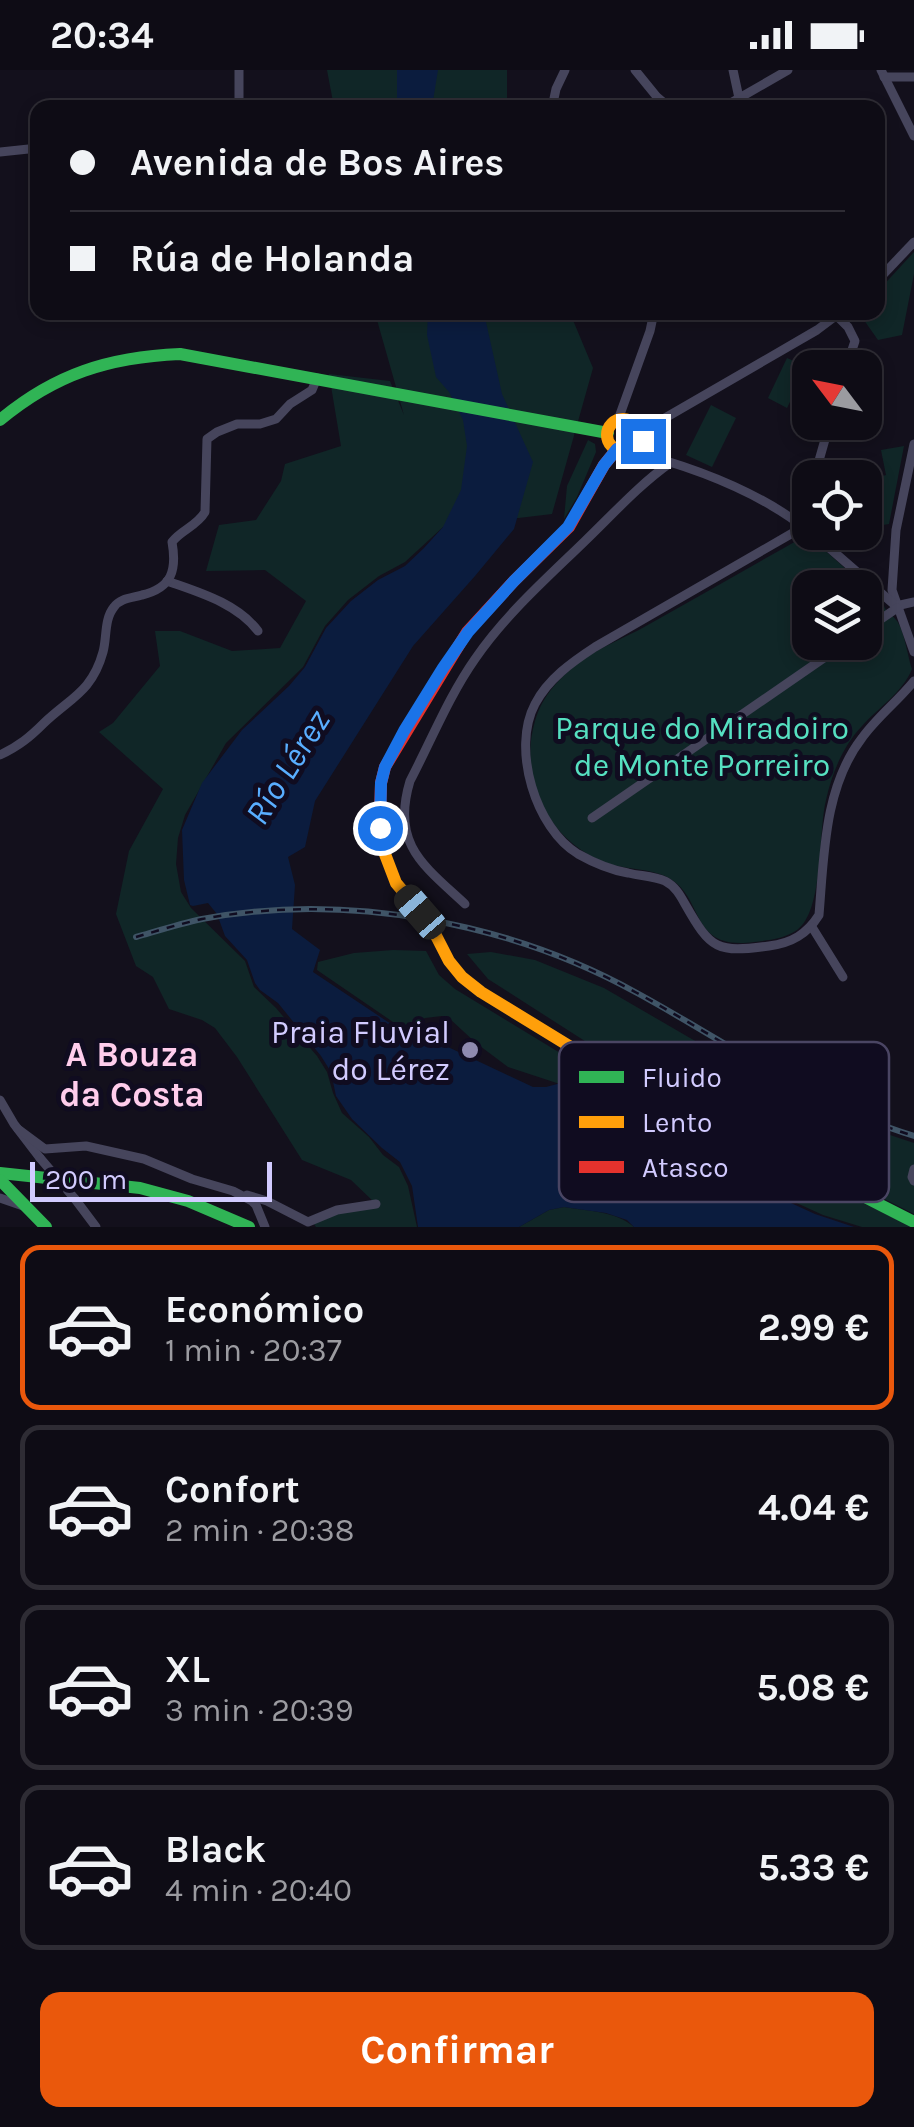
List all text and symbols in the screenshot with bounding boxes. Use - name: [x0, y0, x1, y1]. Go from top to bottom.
- text: 20:34: [50, 13, 154, 58]
- text: Avenida de Bos Aires: [130, 140, 504, 185]
- text: Rúa de Holanda: [130, 236, 415, 281]
- north arrow: [792, 350, 882, 440]
- map controls: [792, 350, 882, 660]
- route end: [621, 419, 666, 464]
- button: locate: [792, 460, 882, 550]
- button: layers: [792, 570, 882, 660]
- water label: Río Lérez: [236, 702, 339, 832]
- park label: Parque do Miradoiro de Monte Porreiro: [555, 710, 849, 784]
- route start: [358, 806, 403, 851]
- car: [389, 880, 451, 944]
- place label: Praia Fluvial do Lérez: [271, 1014, 450, 1088]
- district label: A Bouza da Costa: [59, 1034, 205, 1115]
- marker: Praia Fluvial do Lérez: [459, 1039, 481, 1061]
- legend: [559, 1042, 889, 1202]
- text: Fluido: [642, 1061, 722, 1094]
- text: Lento: [642, 1106, 712, 1139]
- text: Atasco: [642, 1151, 729, 1184]
- scale bar: [30, 1157, 272, 1202]
- text: 200 m: [45, 1163, 127, 1196]
- icon: car: [45, 1283, 135, 1373]
- text: Económico: [165, 1287, 364, 1332]
- text: 2.99 €: [758, 1305, 869, 1350]
- text: 1 min · 20:37: [165, 1332, 342, 1369]
- icon: car: [45, 1463, 135, 1553]
- text: Confort: [165, 1467, 300, 1512]
- text: 4.04 €: [758, 1485, 869, 1530]
- text: 2 min · 20:38: [165, 1512, 354, 1549]
- icon: car: [45, 1643, 135, 1733]
- text: XL: [165, 1647, 210, 1692]
- text: 5.08 €: [756, 1665, 869, 1710]
- text: 3 min · 20:39: [165, 1692, 354, 1729]
- icon: car: [45, 1823, 135, 1913]
- text: Black: [165, 1827, 266, 1872]
- text: 5.33 €: [758, 1845, 869, 1890]
- text: 4 min · 20:40: [165, 1872, 352, 1909]
- button: Confirmar: [40, 1992, 874, 2107]

